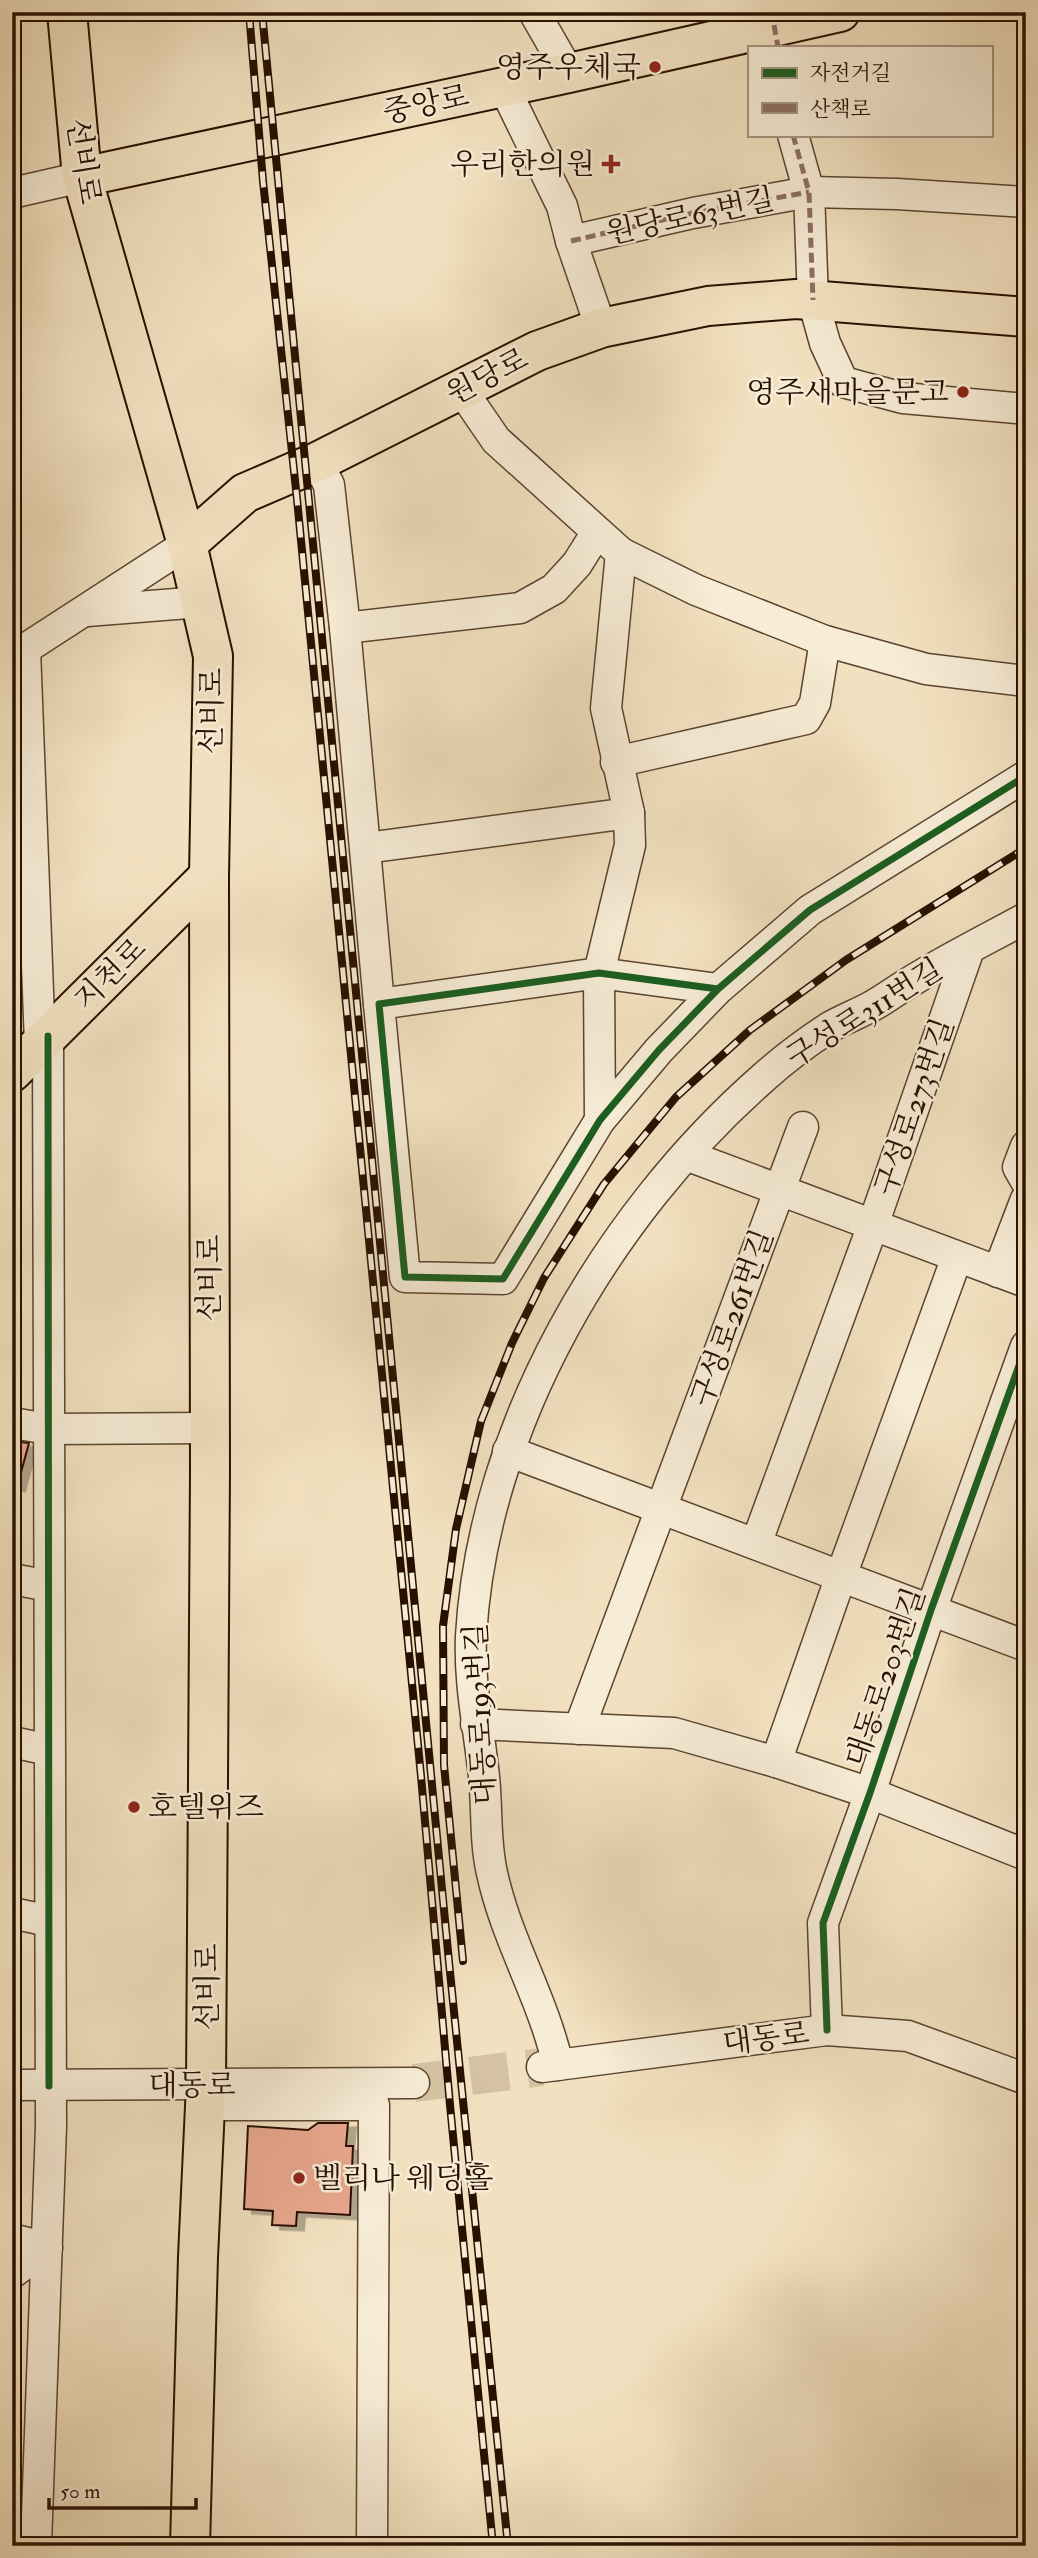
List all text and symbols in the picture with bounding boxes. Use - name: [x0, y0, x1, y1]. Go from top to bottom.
- legend: [748, 46, 992, 136]
- place label: 영주우체국: [496, 49, 641, 86]
- marker: 영주우체국: [647, 59, 663, 75]
- text: 자전거길: [810, 60, 891, 87]
- street label: 중앙로: [380, 77, 472, 132]
- text: 산책로: [810, 96, 871, 123]
- street label: 선비로: [58, 115, 109, 207]
- place label: 우리한의원: [450, 146, 595, 183]
- marker: 우리한의원: [601, 154, 621, 174]
- street label: 원당로63번길: [602, 181, 778, 252]
- street label: 원당로: [440, 340, 534, 413]
- place label: 영주새마을문고: [746, 374, 949, 411]
- marker: 영주새마을문고: [955, 384, 971, 400]
- street label: 선비로: [192, 667, 231, 755]
- street label: 지천로: [67, 931, 154, 1018]
- street label: 구성로311번길: [779, 951, 949, 1076]
- street label: 구성로273번길: [867, 1014, 962, 1201]
- street label: 구성로261번길: [683, 1225, 782, 1412]
- street label: 선비로: [191, 1235, 228, 1321]
- street label: 대동로203번길: [838, 1583, 933, 1772]
- street label: 대동로193번길: [457, 1622, 504, 1806]
- place label: 호텔위즈: [148, 1789, 264, 1826]
- marker: 호텔위즈: [126, 1799, 142, 1815]
- street label: 선비로: [189, 1944, 226, 2030]
- street label: 대동로: [721, 2015, 811, 2062]
- street label: 대동로: [149, 2067, 235, 2104]
- place label: 벨리나 웨딩홀: [313, 2160, 493, 2197]
- marker: 벨리나 웨딩홀: [291, 2170, 307, 2186]
- scale bar: [49, 2467, 196, 2511]
- text: 50 m: [60, 2478, 101, 2505]

